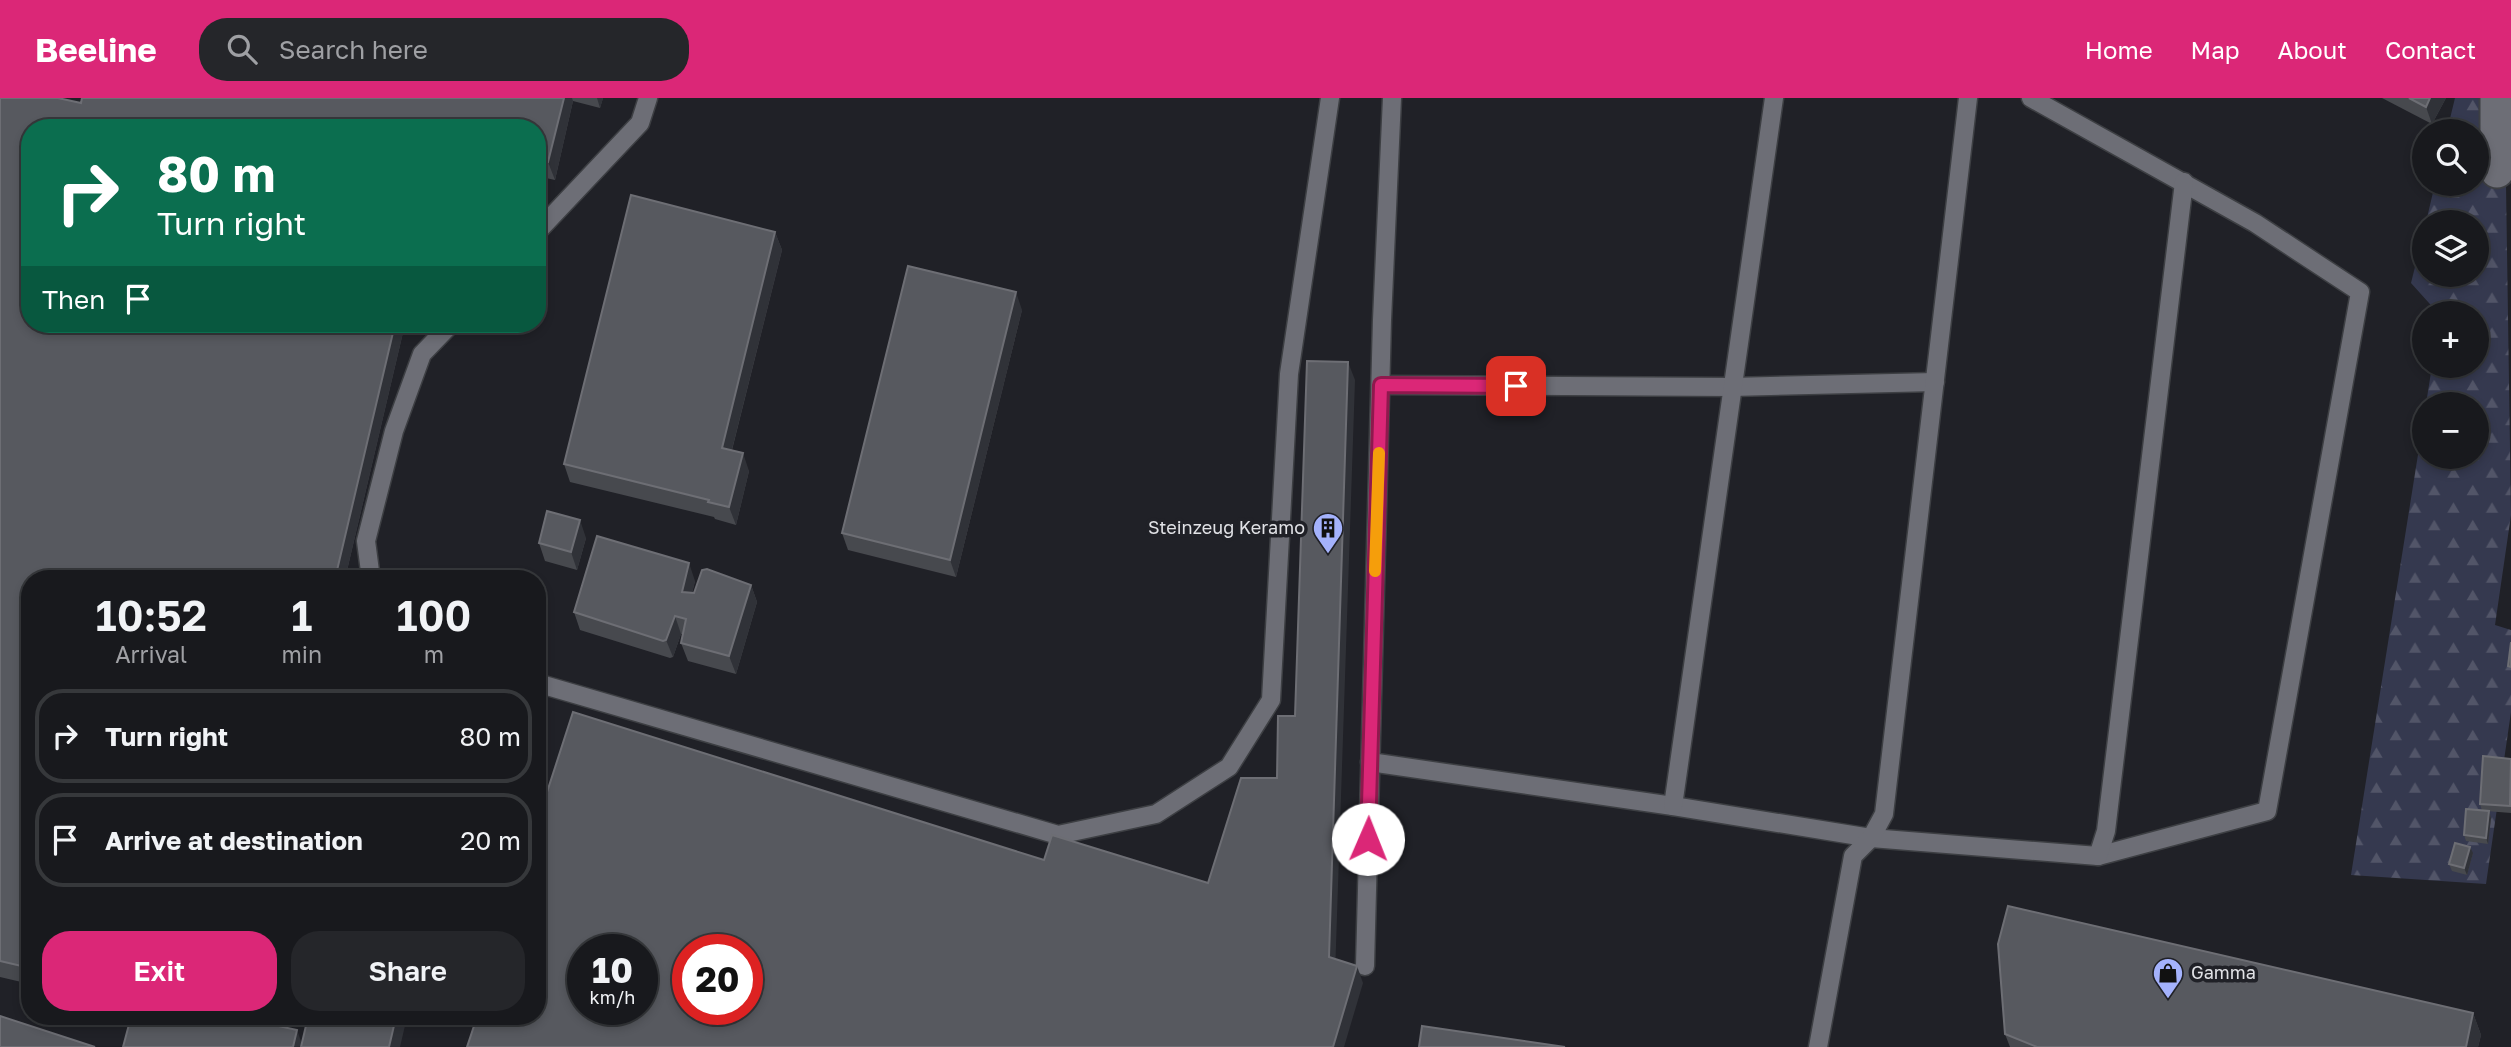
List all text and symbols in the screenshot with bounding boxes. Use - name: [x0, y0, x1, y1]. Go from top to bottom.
- search box: [199, 18, 689, 81]
- text: Beeline: [35, 30, 157, 69]
- icon: search: [223, 30, 261, 68]
- text: Search here: [279, 34, 428, 65]
- text: Home: [2085, 35, 2153, 64]
- text: Map: [2191, 35, 2240, 64]
- text: About: [2278, 35, 2347, 64]
- text: Contact: [2385, 35, 2476, 64]
- map controls: [2412, 119, 2489, 469]
- button: search: [2412, 119, 2489, 196]
- text: 80 m: [157, 144, 275, 203]
- icon: right: [42, 147, 133, 238]
- text: Turn right: [157, 204, 306, 242]
- button: layers: [2412, 210, 2489, 287]
- icon: arrive: [119, 280, 157, 318]
- text: Then: [42, 284, 105, 315]
- button: +: [2412, 301, 2489, 378]
- pin: [1486, 356, 1546, 416]
- icon: arrive: [1497, 367, 1535, 405]
- button: −: [2412, 392, 2489, 469]
- building icon: Steinzeug Keramo: [1311, 511, 1345, 555]
- place label: Steinzeug Keramo: [1148, 516, 1305, 538]
- text: 10:52: [96, 590, 207, 640]
- text: 1: [291, 590, 312, 640]
- text: 100: [397, 590, 471, 640]
- text: Arrival: [115, 640, 187, 668]
- text: min: [281, 640, 322, 668]
- text: m: [424, 640, 444, 668]
- icon: right: [46, 717, 84, 755]
- text: Turn right: [105, 721, 228, 752]
- text: 80 m: [460, 721, 521, 752]
- position arrow: [1331, 802, 1405, 876]
- icon: arrive: [46, 821, 84, 859]
- text: Arrive at destination: [105, 825, 363, 856]
- text: 20 m: [460, 825, 521, 856]
- button: Exit: [42, 931, 277, 1011]
- button: Share: [291, 931, 525, 1011]
- speed limit sign: 20: [672, 934, 763, 1025]
- text: 10: [592, 949, 633, 991]
- shop icon: Gamma: [2151, 956, 2185, 1000]
- place label: Gamma: [2191, 961, 2256, 983]
- text: km/h: [590, 986, 635, 1008]

